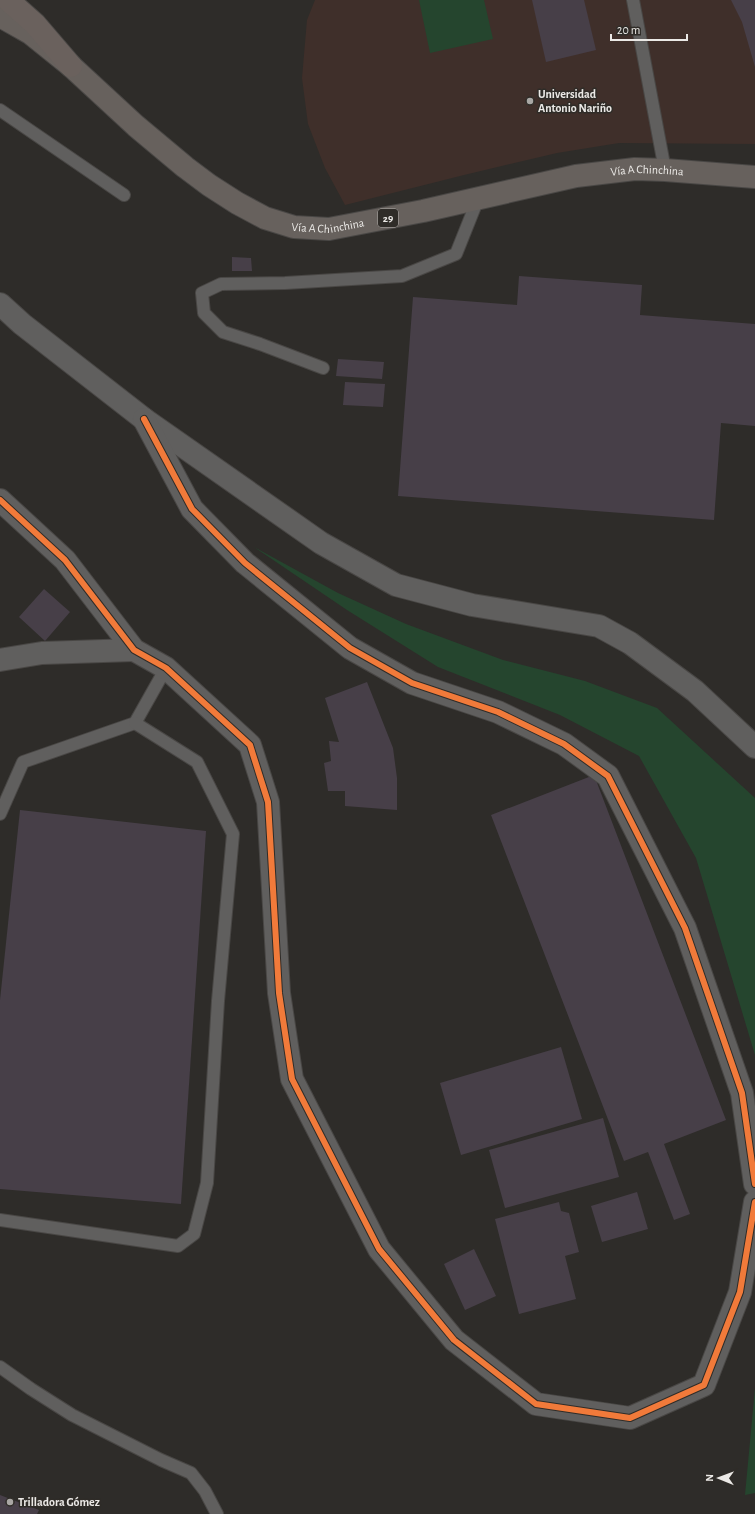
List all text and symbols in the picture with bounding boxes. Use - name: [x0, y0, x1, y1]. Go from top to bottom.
- scale bar: [611, 16, 687, 42]
- text: 20 m: [617, 24, 640, 36]
- place label: Universidad Antonio Nariño: [538, 88, 612, 114]
- marker: Universidad Antonio Nariño: [525, 96, 535, 106]
- street label: Vía A Chinchina: [610, 163, 684, 178]
- road number: 29: [378, 209, 398, 227]
- street label: Vía A Chinchina: [291, 216, 366, 235]
- north arrow: [699, 1458, 739, 1498]
- text: N: [704, 1474, 715, 1482]
- place label: Trilladora Gómez: [18, 1496, 100, 1508]
- marker: Trilladora Gómez: [5, 1497, 15, 1507]

